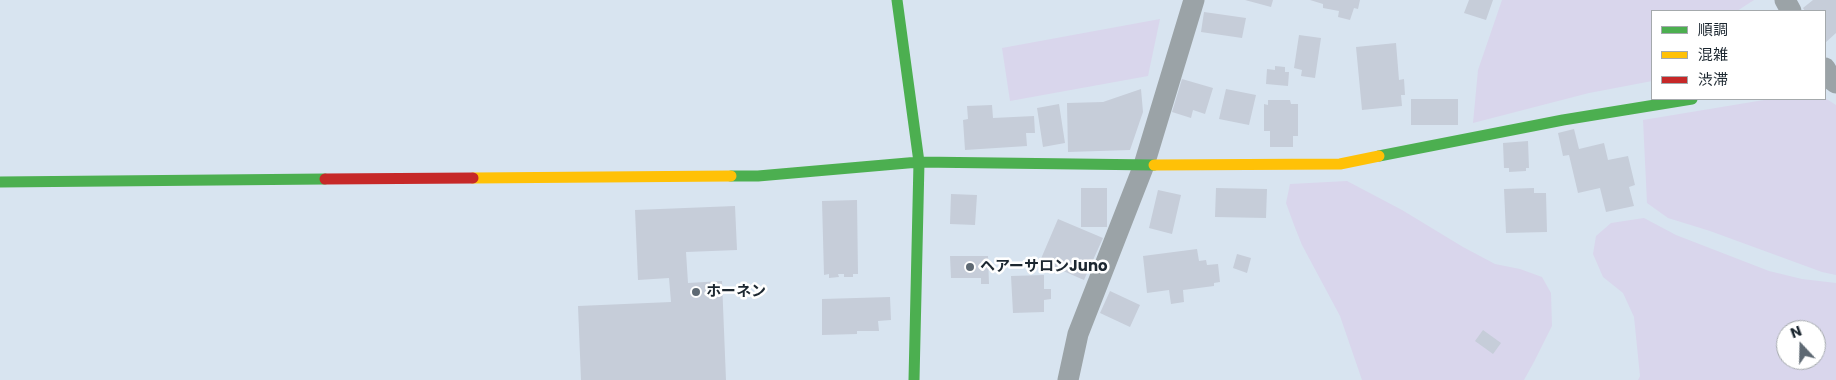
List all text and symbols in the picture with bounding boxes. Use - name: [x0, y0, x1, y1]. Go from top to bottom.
- legend: [1651, 10, 1826, 100]
- text: 順調: [1698, 19, 1728, 40]
- text: 混雑: [1698, 44, 1728, 65]
- text: 渋滞: [1698, 69, 1728, 90]
- place label: ヘアーサロンJuno: [980, 258, 1108, 276]
- marker: ヘアーサロンJuno: [964, 261, 976, 273]
- place label: ホーネン: [706, 283, 766, 301]
- marker: ホーネン: [690, 286, 702, 298]
- north arrow: [1776, 320, 1826, 370]
- text: N: [1787, 321, 1804, 343]

